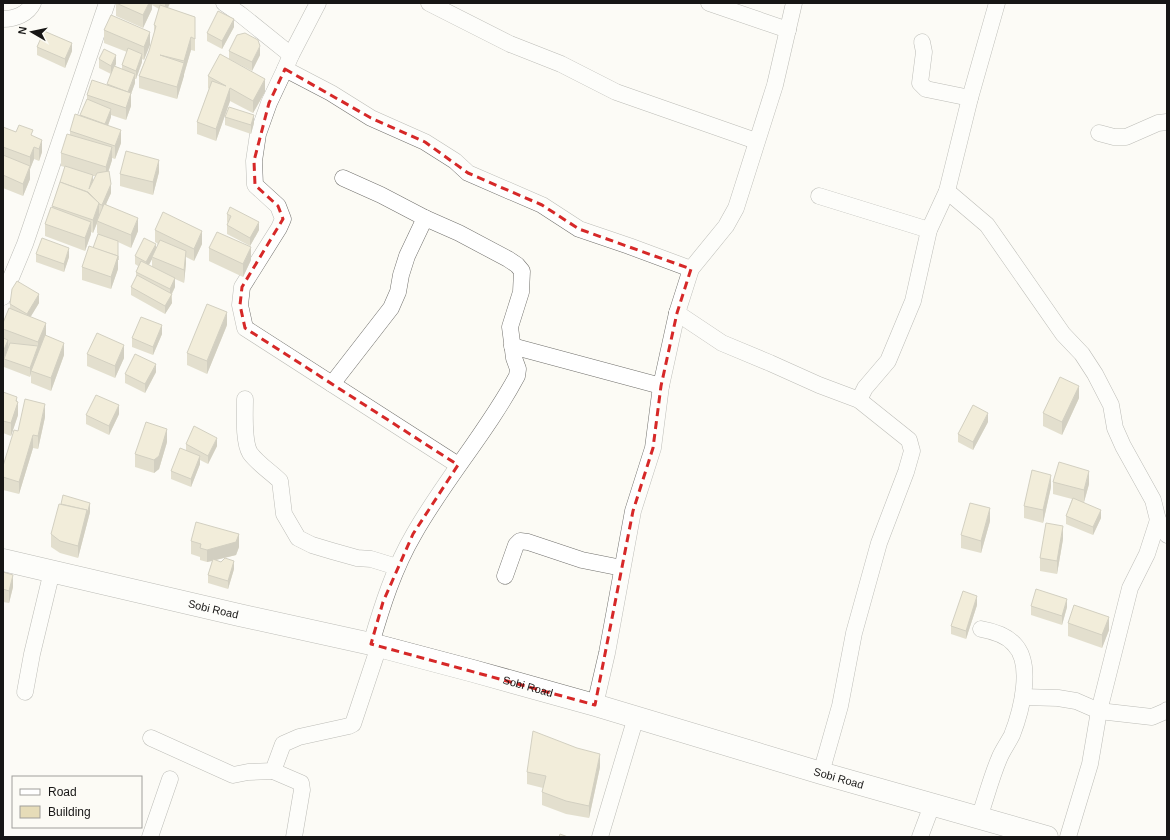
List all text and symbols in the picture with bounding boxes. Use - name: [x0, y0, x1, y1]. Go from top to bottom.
- north arrow: [12, 12, 52, 52]
- text: N: [16, 26, 29, 35]
- street label: Sobi Road: [187, 597, 240, 621]
- street label: Sobi Road: [502, 674, 554, 699]
- street label: Sobi Road: [812, 765, 865, 791]
- legend: [12, 776, 142, 828]
- text: Road: [48, 785, 77, 799]
- text: Building: [48, 805, 91, 819]

